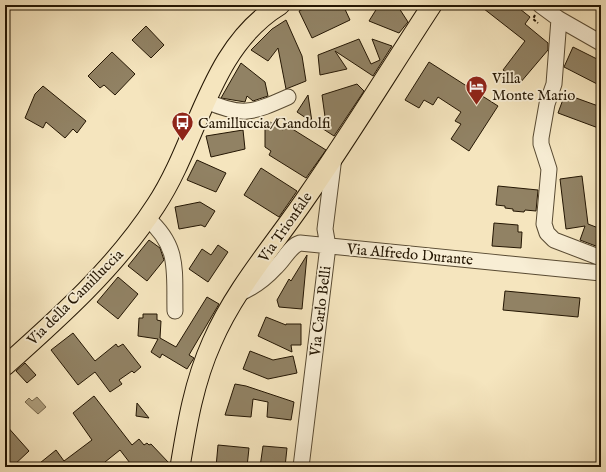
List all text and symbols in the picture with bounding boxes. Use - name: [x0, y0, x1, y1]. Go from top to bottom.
- place label: Villa Monte Mario: [491, 69, 575, 105]
- hotel icon: Villa Monte Mario: [463, 74, 489, 107]
- bus stop icon: Camilluccia/Gandolfi: [170, 110, 196, 143]
- place label: Camilluccia/Gandolfi: [198, 114, 331, 133]
- street label: Via Trionfale: [254, 188, 317, 267]
- street label: Via Alfredo Durante: [345, 239, 474, 269]
- street label: Via della Camilluccia: [22, 245, 128, 350]
- street label: Via Carlo Belli: [305, 265, 335, 358]

